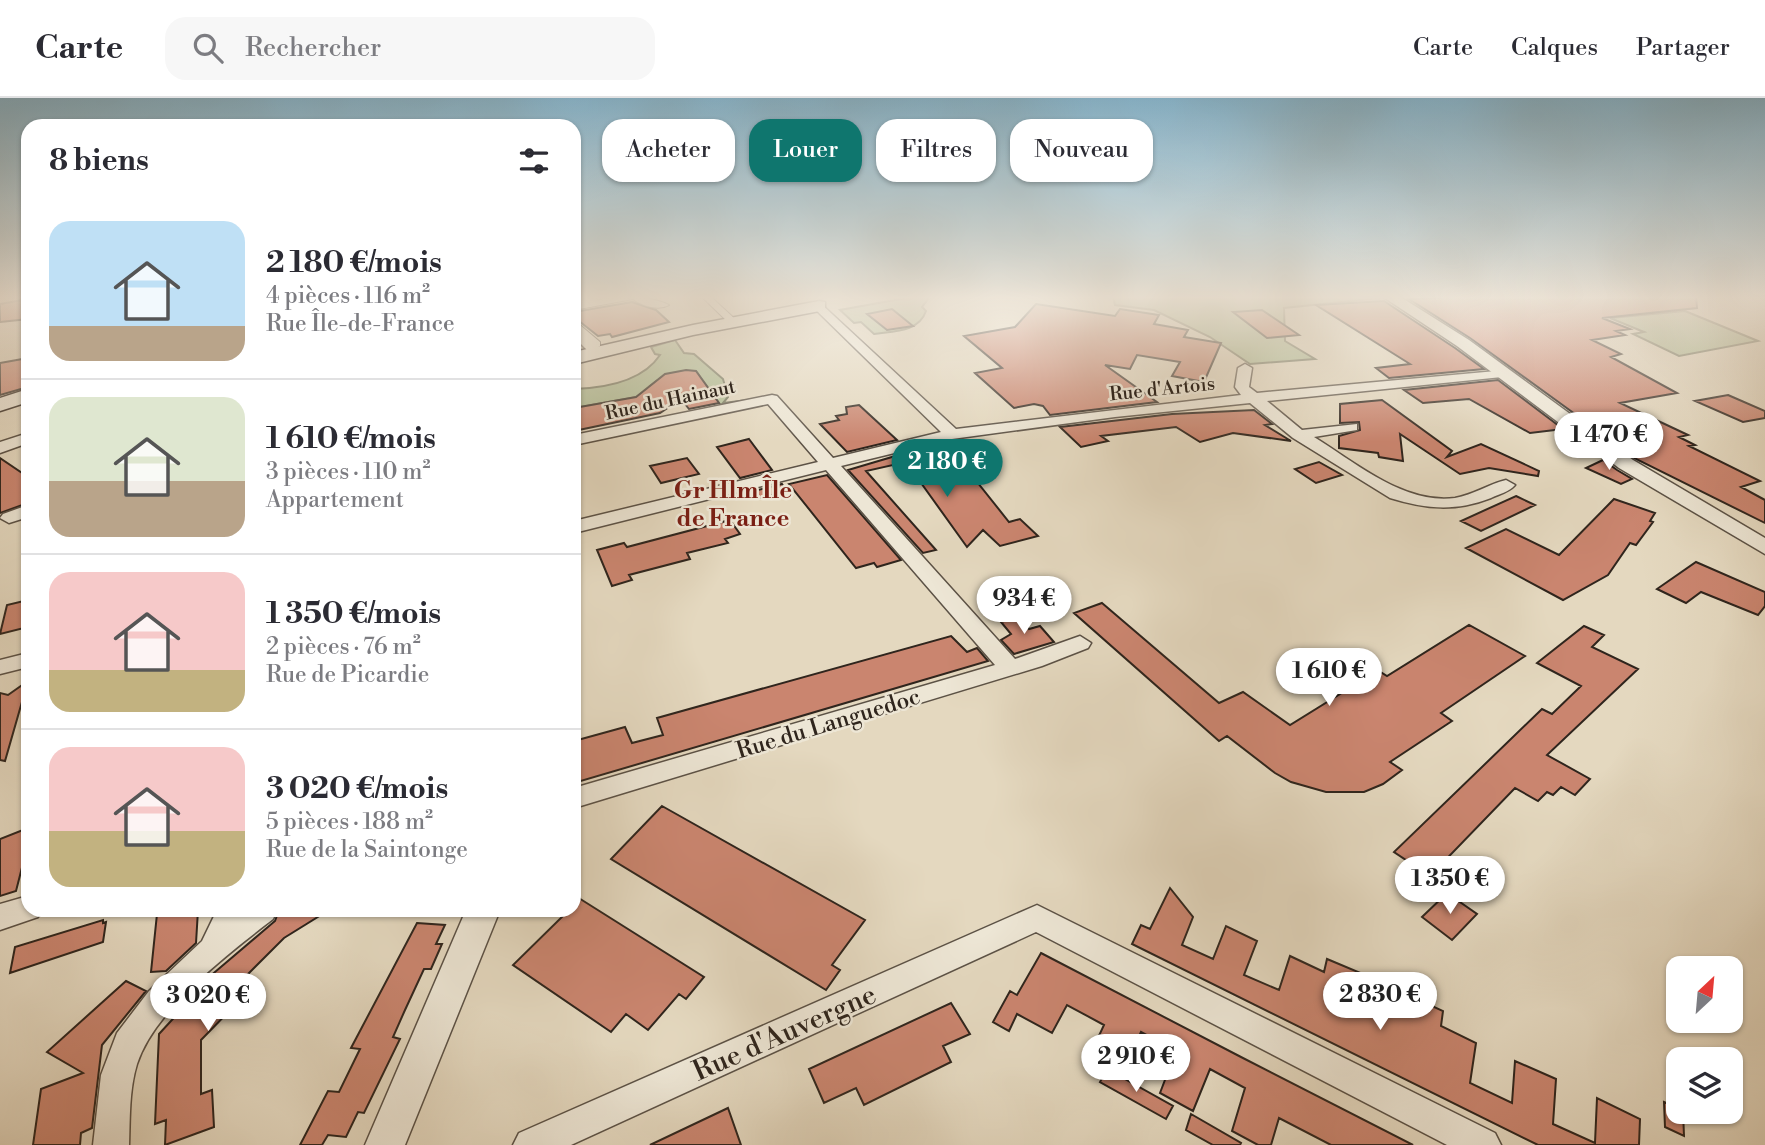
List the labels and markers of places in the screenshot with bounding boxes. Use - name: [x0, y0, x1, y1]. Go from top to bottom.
- pin: 1 470 €: [1544, 412, 1674, 472]
- pin: 2 180 €: [882, 440, 1012, 499]
- pin: 934 €: [975, 576, 1073, 636]
- pin: 1 610 €: [1264, 648, 1394, 708]
- pin: 1 350 €: [1385, 856, 1515, 916]
- pin: 2 830 €: [1315, 972, 1445, 1032]
- pin: 3 020 €: [143, 974, 273, 1033]
- pin: 2 910 €: [1071, 1034, 1201, 1094]

